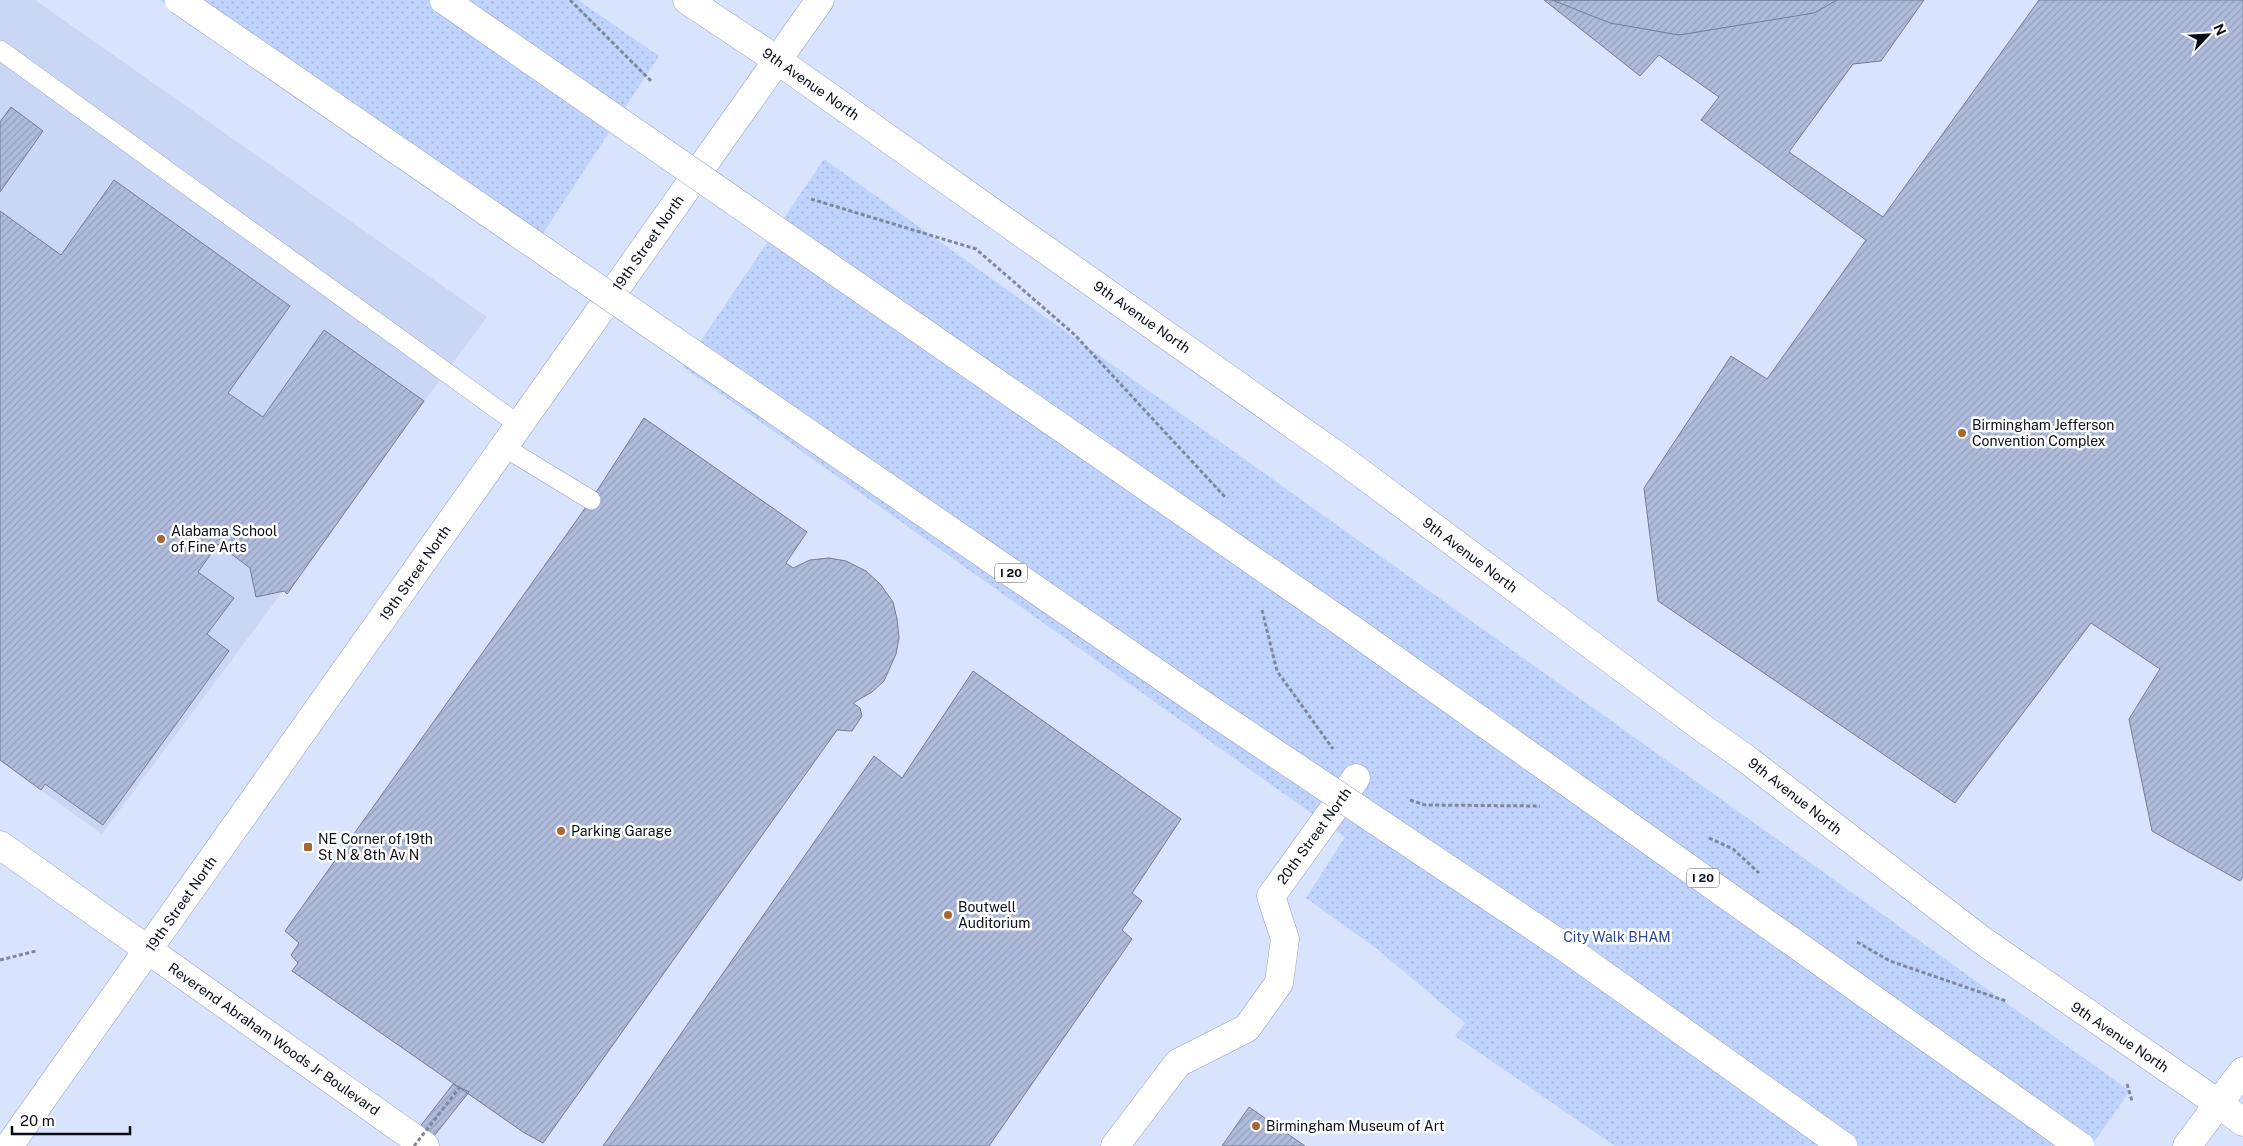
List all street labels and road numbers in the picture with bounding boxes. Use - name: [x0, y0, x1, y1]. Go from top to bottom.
- street label: 9th Avenue North: [760, 45, 862, 123]
- street label: 19th Street North: [609, 192, 687, 294]
- street label: 9th Avenue North: [1091, 278, 1193, 356]
- street label: 9th Avenue North: [1420, 514, 1520, 596]
- street label: 19th Street North: [376, 522, 454, 624]
- road number: I 20: [995, 564, 1027, 582]
- street label: 9th Avenue North: [1745, 755, 1845, 837]
- street label: 20th Street North: [1274, 785, 1354, 887]
- street label: 19th Street North: [142, 853, 220, 955]
- road number: I 20: [1687, 868, 1719, 888]
- street label: Reverend Abraham Woods Jr Boulevard: [165, 959, 383, 1119]
- street label: 9th Avenue North: [2068, 998, 2172, 1076]

